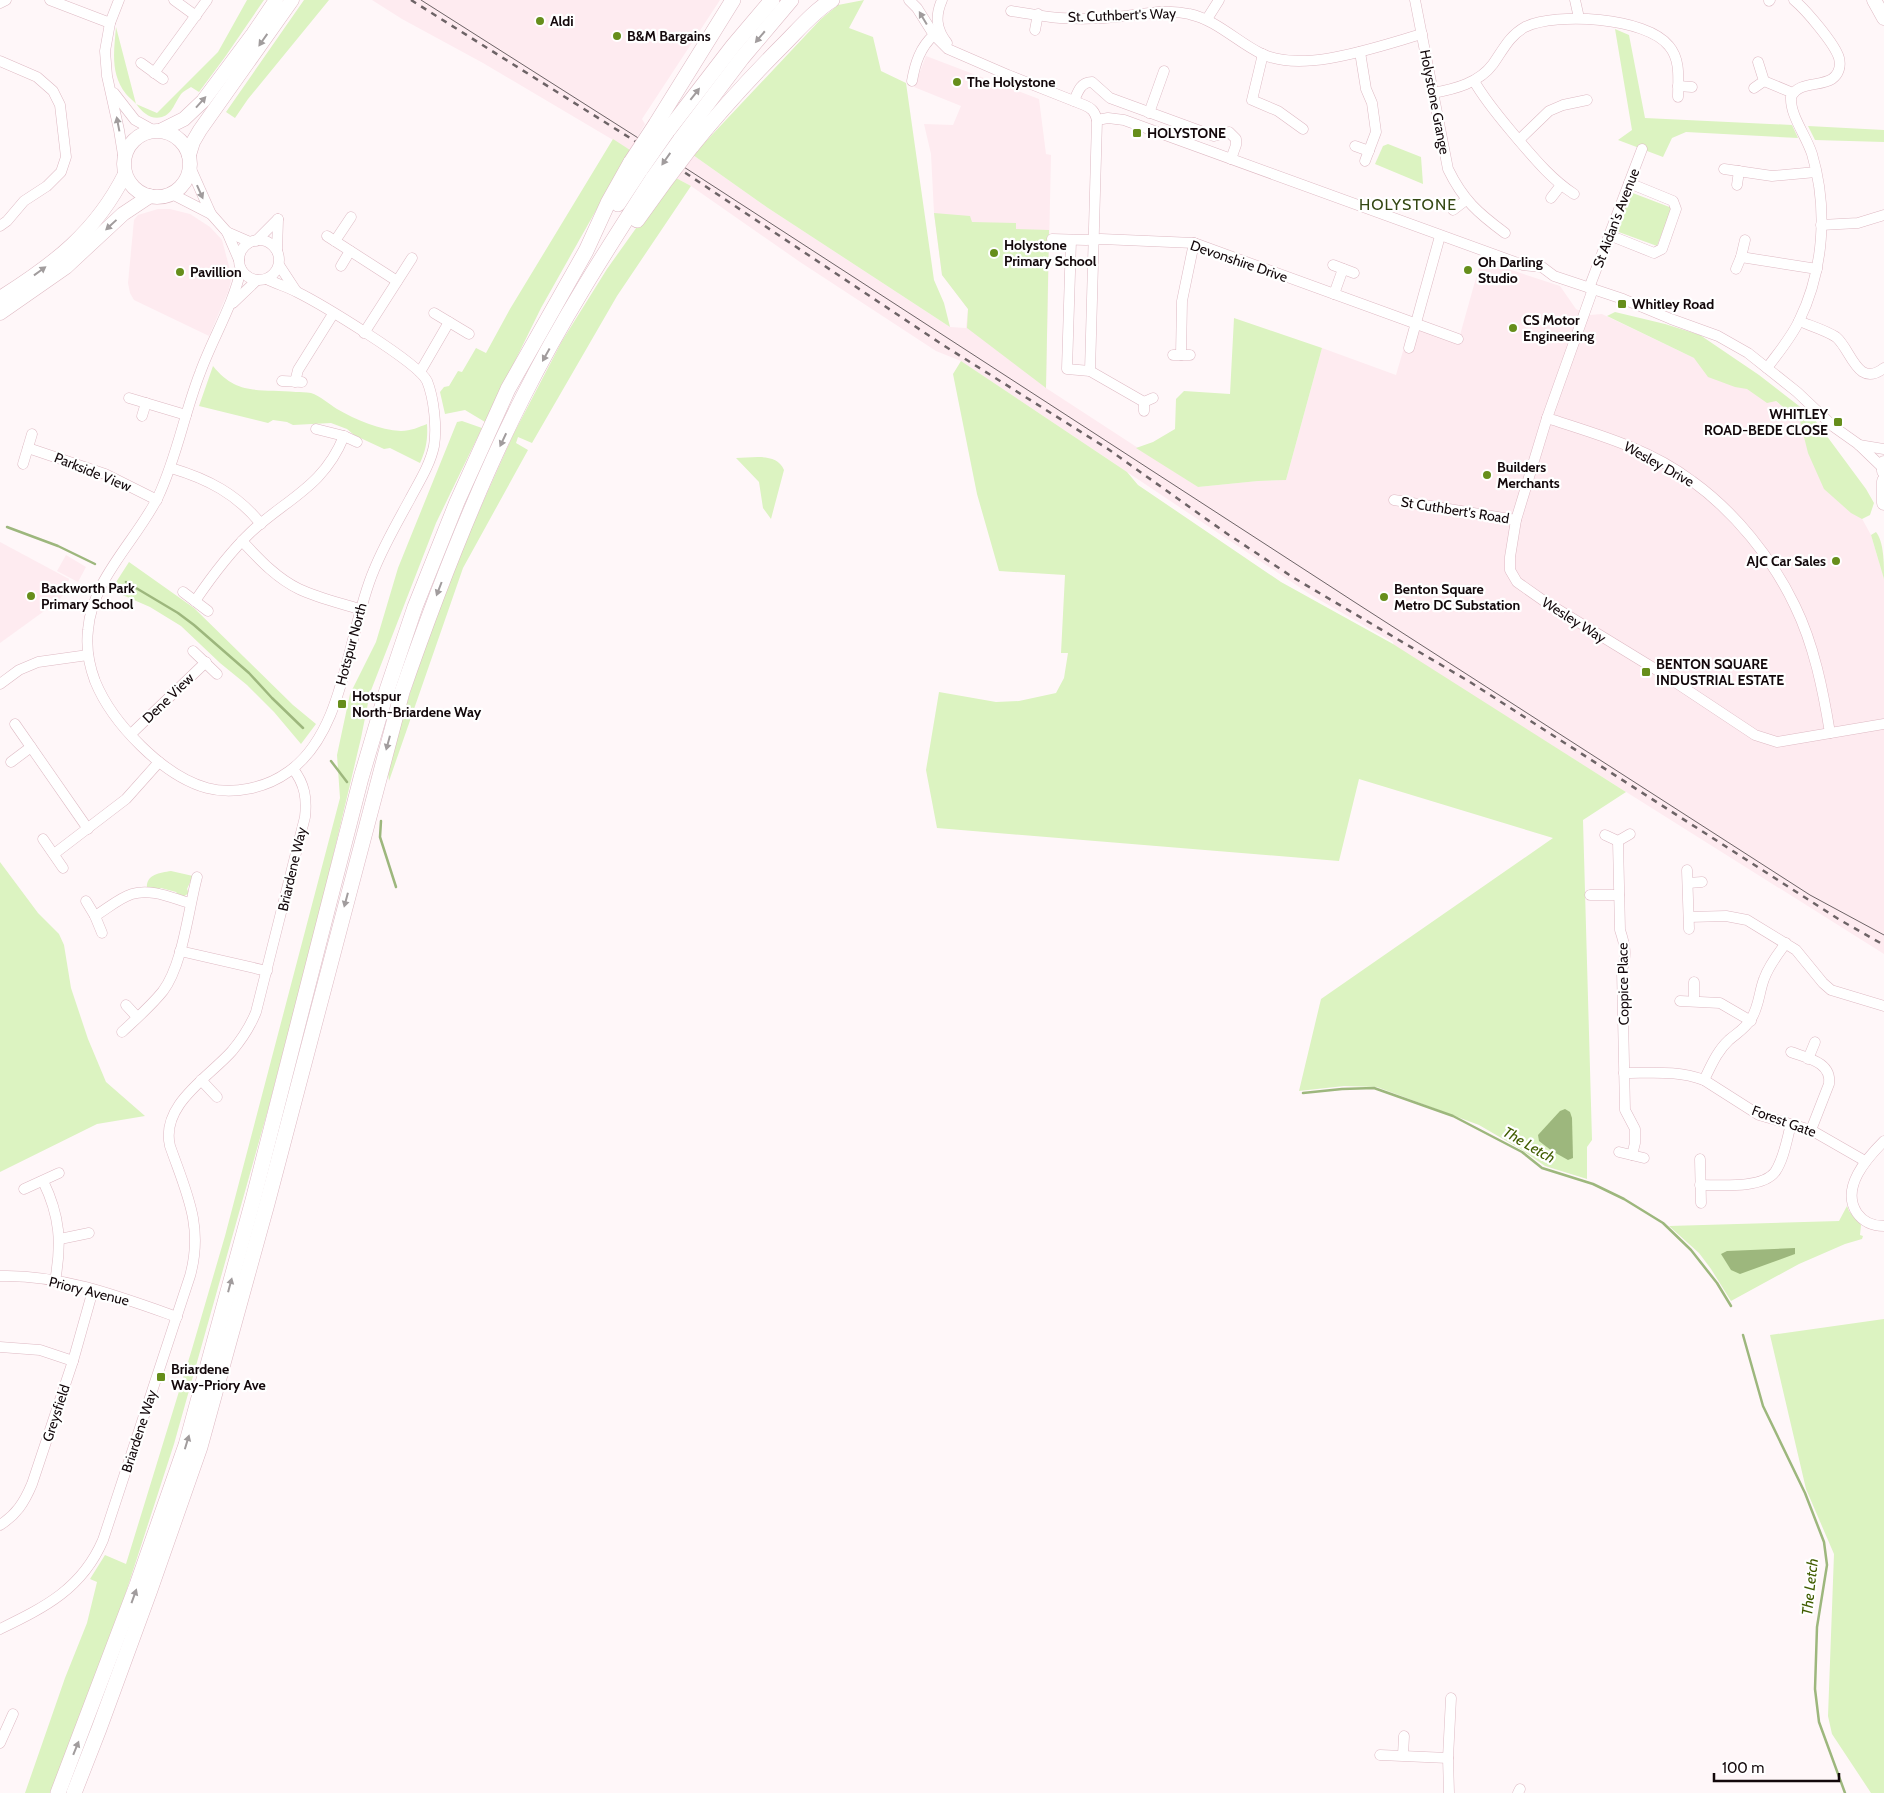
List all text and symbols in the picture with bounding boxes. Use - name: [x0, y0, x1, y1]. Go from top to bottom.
- street label: St. Cuthbert's Way: [1068, 4, 1176, 26]
- one-way arrow: [918, 11, 927, 24]
- place label: Aldi: [550, 12, 574, 30]
- marker: Aldi: [534, 15, 546, 27]
- place label: B&M Bargains: [627, 27, 711, 45]
- marker: B&M Bargains: [611, 30, 623, 42]
- one-way arrow: [754, 30, 765, 43]
- one-way arrow: [258, 33, 269, 46]
- street label: Holystone Grange: [1416, 48, 1454, 156]
- place label: The Holystone: [967, 73, 1056, 91]
- marker: The Holystone: [951, 76, 963, 88]
- one-way arrow: [690, 87, 701, 100]
- one-way arrow: [196, 96, 207, 109]
- one-way arrow: [114, 117, 122, 132]
- place label: HOLYSTONE: [1147, 124, 1226, 142]
- marker: HOLYSTONE: [1131, 127, 1143, 139]
- one-way arrow: [661, 152, 671, 166]
- street label: St Aidan's Avenue: [1589, 166, 1643, 270]
- one-way arrow: [197, 185, 205, 199]
- district label: HOLYSTONE: [1359, 195, 1457, 214]
- one-way arrow: [105, 219, 117, 231]
- place label: Holystone Primary School: [1004, 236, 1097, 270]
- street label: Devonshire Drive: [1188, 236, 1290, 286]
- marker: Holystone Primary School: [988, 247, 1000, 259]
- place label: Oh Darling Studio: [1478, 253, 1543, 287]
- place label: Pavillion: [190, 263, 242, 281]
- marker: Oh Darling Studio: [1462, 264, 1474, 276]
- one-way arrow: [33, 266, 47, 276]
- marker: Pavillion: [174, 266, 186, 278]
- place label: Whitley Road: [1632, 295, 1714, 313]
- marker: Whitley Road: [1616, 298, 1628, 310]
- place label: CS Motor Engineering: [1523, 311, 1594, 345]
- marker: CS Motor Engineering: [1507, 322, 1519, 334]
- one-way arrow: [542, 348, 551, 362]
- place label: WHITLEY ROAD-BEDE CLOSE: [1704, 405, 1829, 439]
- marker: WHITLEY ROAD-BEDE CLOSE: [1832, 416, 1844, 428]
- one-way arrow: [498, 433, 506, 447]
- street label: Wesley Drive: [1621, 437, 1697, 491]
- street label: Parkside View: [52, 448, 134, 496]
- place label: Builders Merchants: [1497, 458, 1560, 492]
- marker: Builders Merchants: [1481, 469, 1493, 481]
- street label: St Cuthbert's Road: [1400, 493, 1510, 527]
- place label: AJC Car Sales: [1747, 552, 1826, 570]
- marker: AJC Car Sales: [1830, 555, 1842, 567]
- place label: Backworth Park Primary School: [41, 579, 135, 613]
- place label: Benton Square Metro DC Substation: [1394, 580, 1520, 614]
- one-way arrow: [435, 582, 443, 597]
- marker: Backworth Park Primary School: [25, 590, 37, 602]
- marker: Benton Square Metro DC Substation: [1378, 591, 1390, 603]
- street label: Wesley Way: [1539, 593, 1609, 647]
- street label: Hotspur North: [331, 601, 371, 687]
- place label: BENTON SQUARE INDUSTRIAL ESTATE: [1656, 655, 1784, 689]
- marker: BENTON SQUARE INDUSTRIAL ESTATE: [1640, 666, 1652, 678]
- street label: Dene View: [138, 669, 198, 727]
- place label: Hotspur North-Briardene Way: [352, 687, 482, 721]
- marker: Hotspur North-Briardene Way: [336, 698, 348, 710]
- one-way arrow: [383, 736, 391, 751]
- street label: Briardene Way: [274, 825, 310, 913]
- one-way arrow: [342, 893, 350, 908]
- street label: Coppice Place: [1613, 943, 1633, 1025]
- street label: Forest Gate: [1749, 1101, 1819, 1141]
- water label: The Letch: [1500, 1123, 1558, 1167]
- street label: Priory Avenue: [47, 1272, 131, 1310]
- one-way arrow: [226, 1278, 234, 1293]
- place label: Briardene Way-Priory Ave: [171, 1360, 266, 1394]
- marker: Briardene Way-Priory Ave: [155, 1371, 167, 1383]
- street label: Greysfield: [38, 1382, 74, 1444]
- street label: Briardene Way: [117, 1387, 161, 1475]
- one-way arrow: [183, 1434, 191, 1449]
- water label: The Letch: [1798, 1558, 1822, 1616]
- one-way arrow: [130, 1588, 138, 1603]
- one-way arrow: [72, 1740, 80, 1755]
- scale bar: [1714, 1750, 1839, 1782]
- text: 100 m: [1722, 1759, 1764, 1777]

